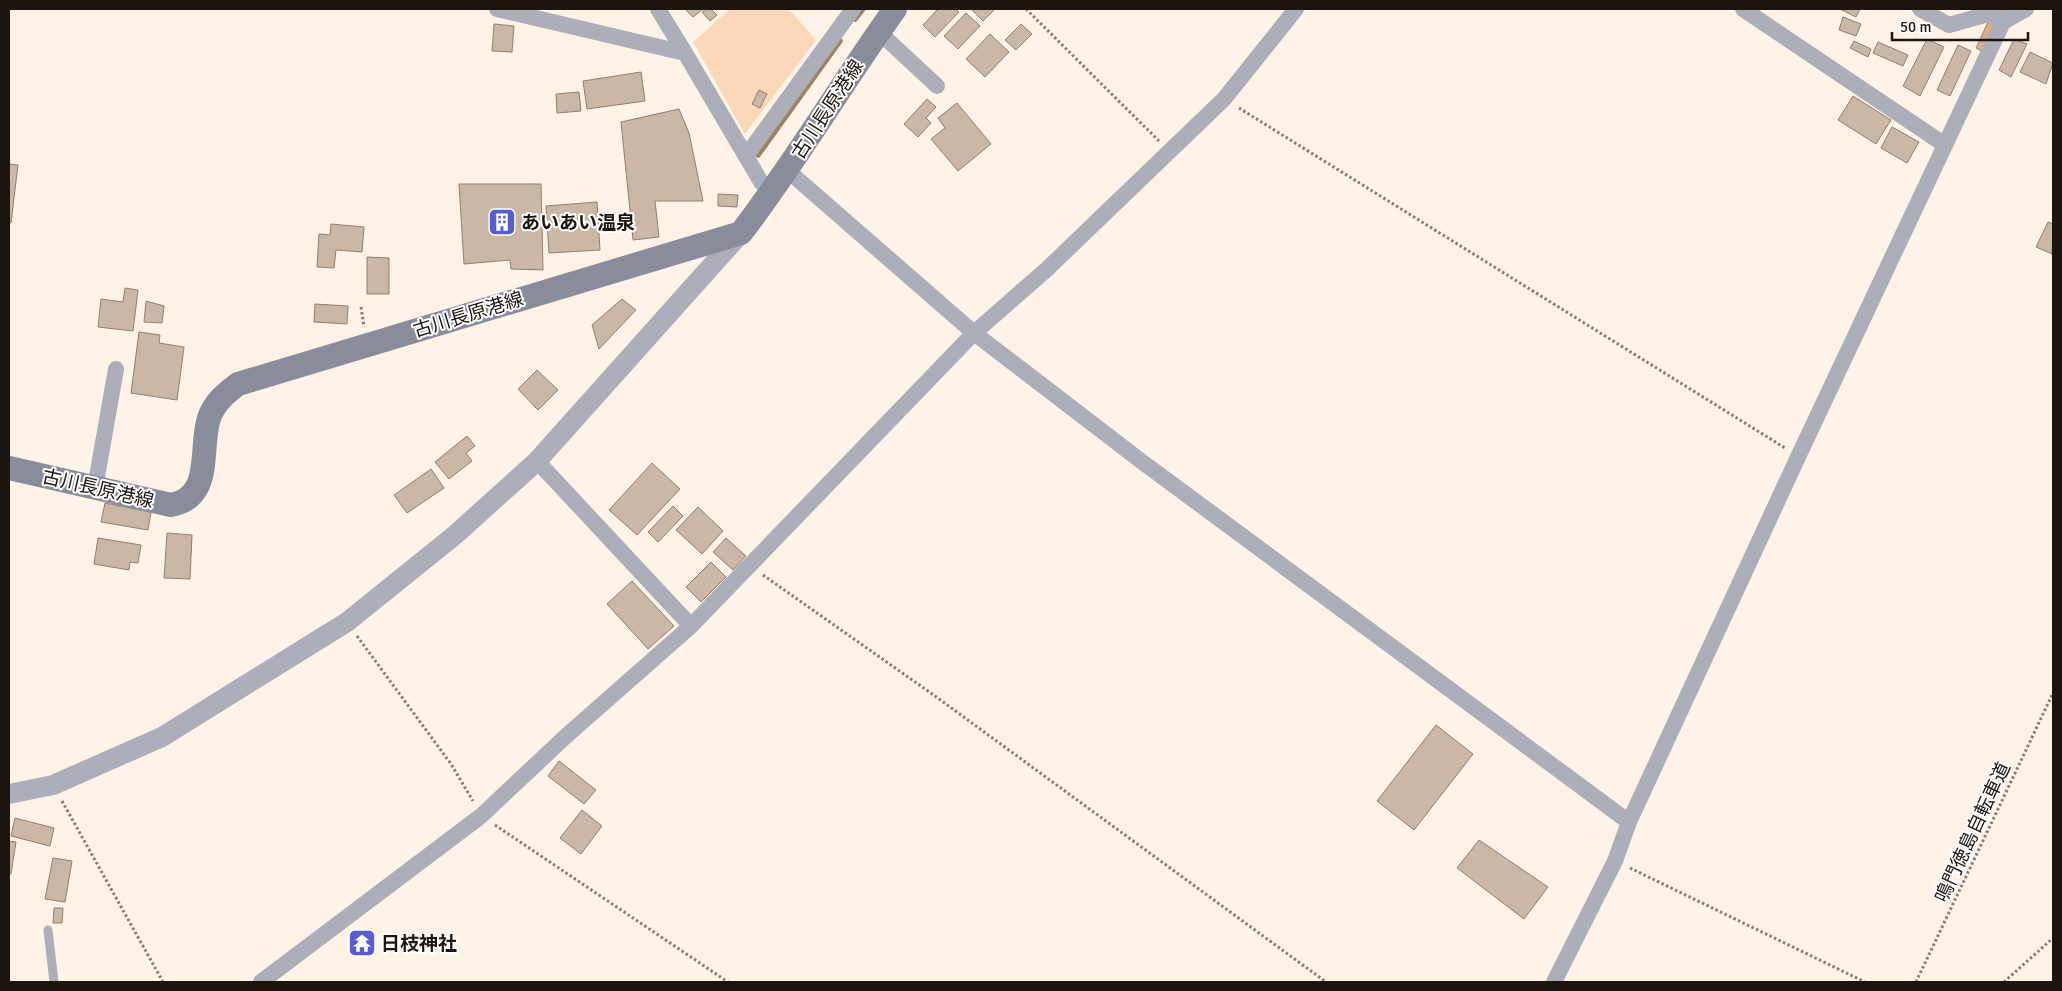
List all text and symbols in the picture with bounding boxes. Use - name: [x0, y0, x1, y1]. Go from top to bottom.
- scale bar: [1892, 10, 2028, 42]
- text: 50 m: [1900, 18, 1931, 36]
- street label: 古川長原港線: [787, 55, 869, 164]
- building icon: あいあい温泉: [487, 207, 517, 237]
- place label: あいあい温泉: [521, 211, 635, 235]
- street label: 古川長原港線: [410, 287, 526, 343]
- street label: 古川長原港線: [40, 464, 156, 513]
- street label: 鳴門徳島自転車道: [1930, 758, 2016, 906]
- temple icon: 日枝神社: [347, 928, 377, 958]
- place label: 日枝神社: [381, 932, 457, 956]

